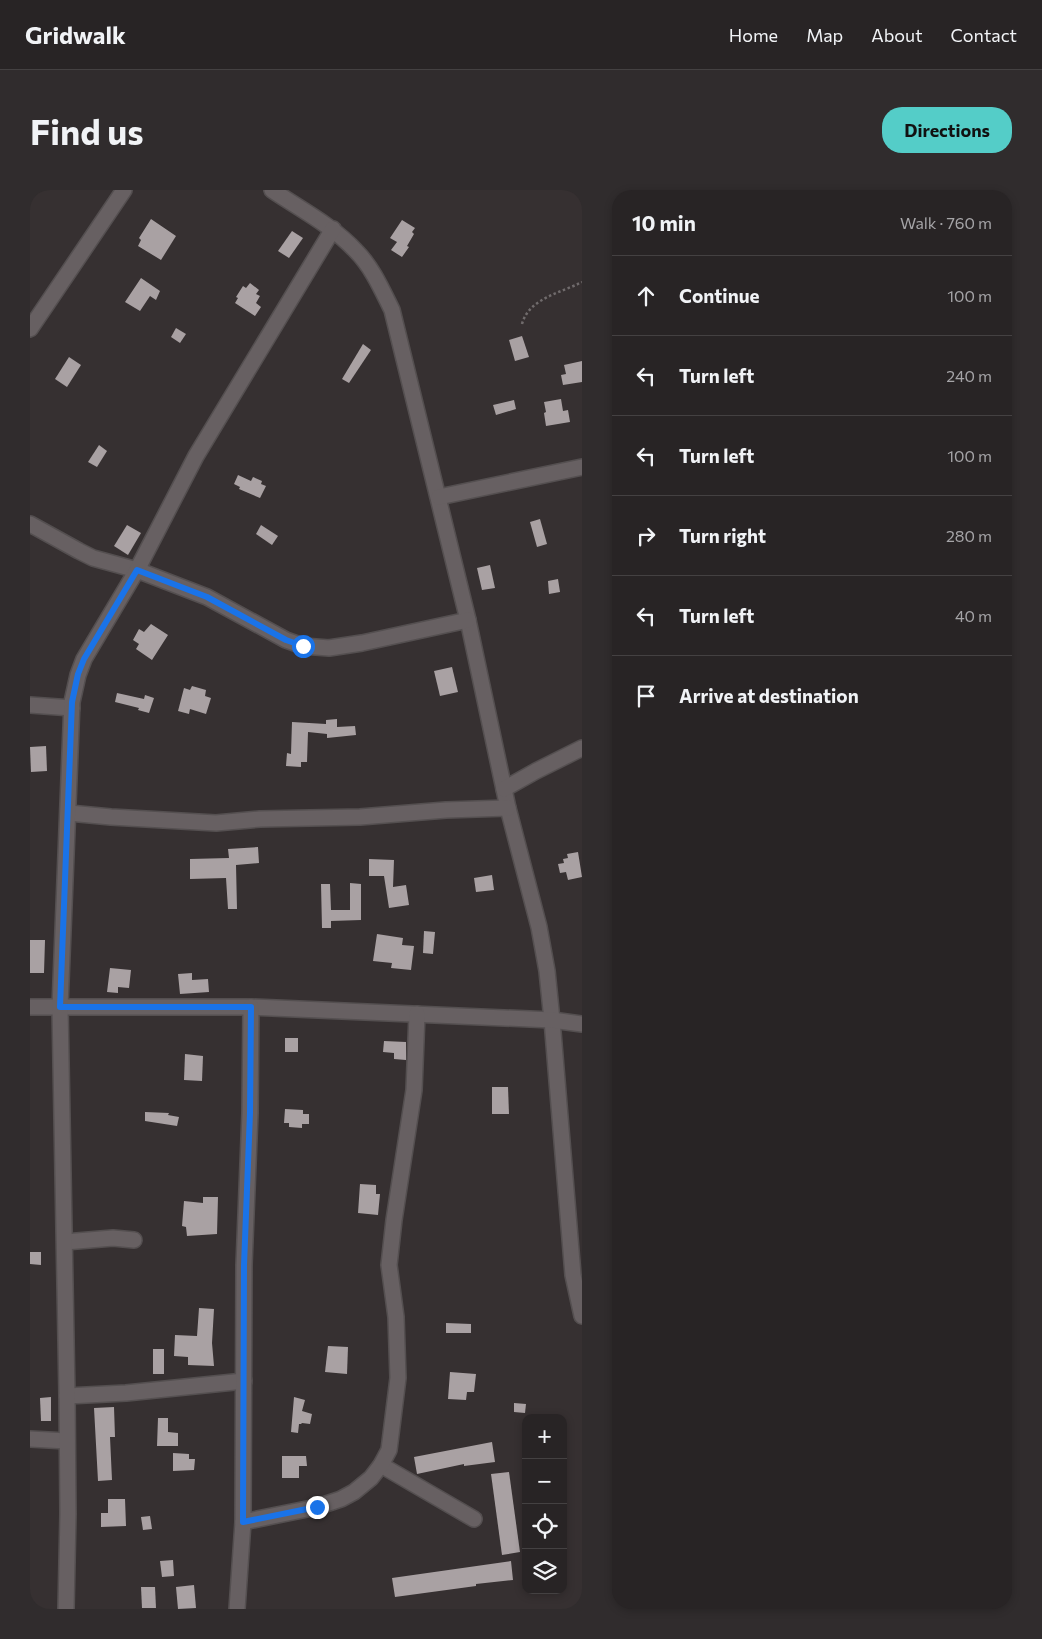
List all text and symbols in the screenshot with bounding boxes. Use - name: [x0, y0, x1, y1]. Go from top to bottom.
- text: Gridwalk: [25, 20, 126, 49]
- text: Home: [729, 24, 778, 46]
- text: Map: [806, 24, 843, 46]
- text: About: [871, 24, 923, 46]
- text: Contact: [951, 24, 1017, 46]
- button: Directions: [882, 107, 1012, 153]
- text: Find us: [30, 109, 144, 152]
- text: 10 min: [632, 210, 696, 235]
- text: Walk · 760 m: [900, 213, 992, 232]
- icon: ahead: [632, 282, 660, 310]
- text: Continue: [679, 284, 759, 307]
- text: 100 m: [947, 286, 992, 305]
- icon: left: [632, 362, 660, 390]
- text: Turn left: [679, 364, 754, 387]
- text: 240 m: [946, 366, 992, 385]
- icon: left: [632, 442, 660, 470]
- text: Turn left: [679, 444, 754, 467]
- text: 100 m: [947, 446, 992, 465]
- icon: right: [632, 522, 660, 550]
- text: Turn right: [679, 524, 766, 547]
- text: 280 m: [946, 526, 992, 545]
- icon: left: [632, 602, 660, 630]
- text: Turn left: [679, 604, 754, 627]
- text: 40 m: [955, 606, 992, 625]
- route start: [292, 635, 315, 658]
- icon: arrive: [632, 682, 660, 710]
- text: Arrive at destination: [679, 684, 859, 707]
- map controls: [522, 1414, 567, 1594]
- button: +: [522, 1414, 567, 1459]
- button: −: [522, 1459, 567, 1504]
- route end: [306, 1496, 329, 1519]
- button: locate: [522, 1504, 567, 1549]
- button: layers: [522, 1549, 567, 1594]

